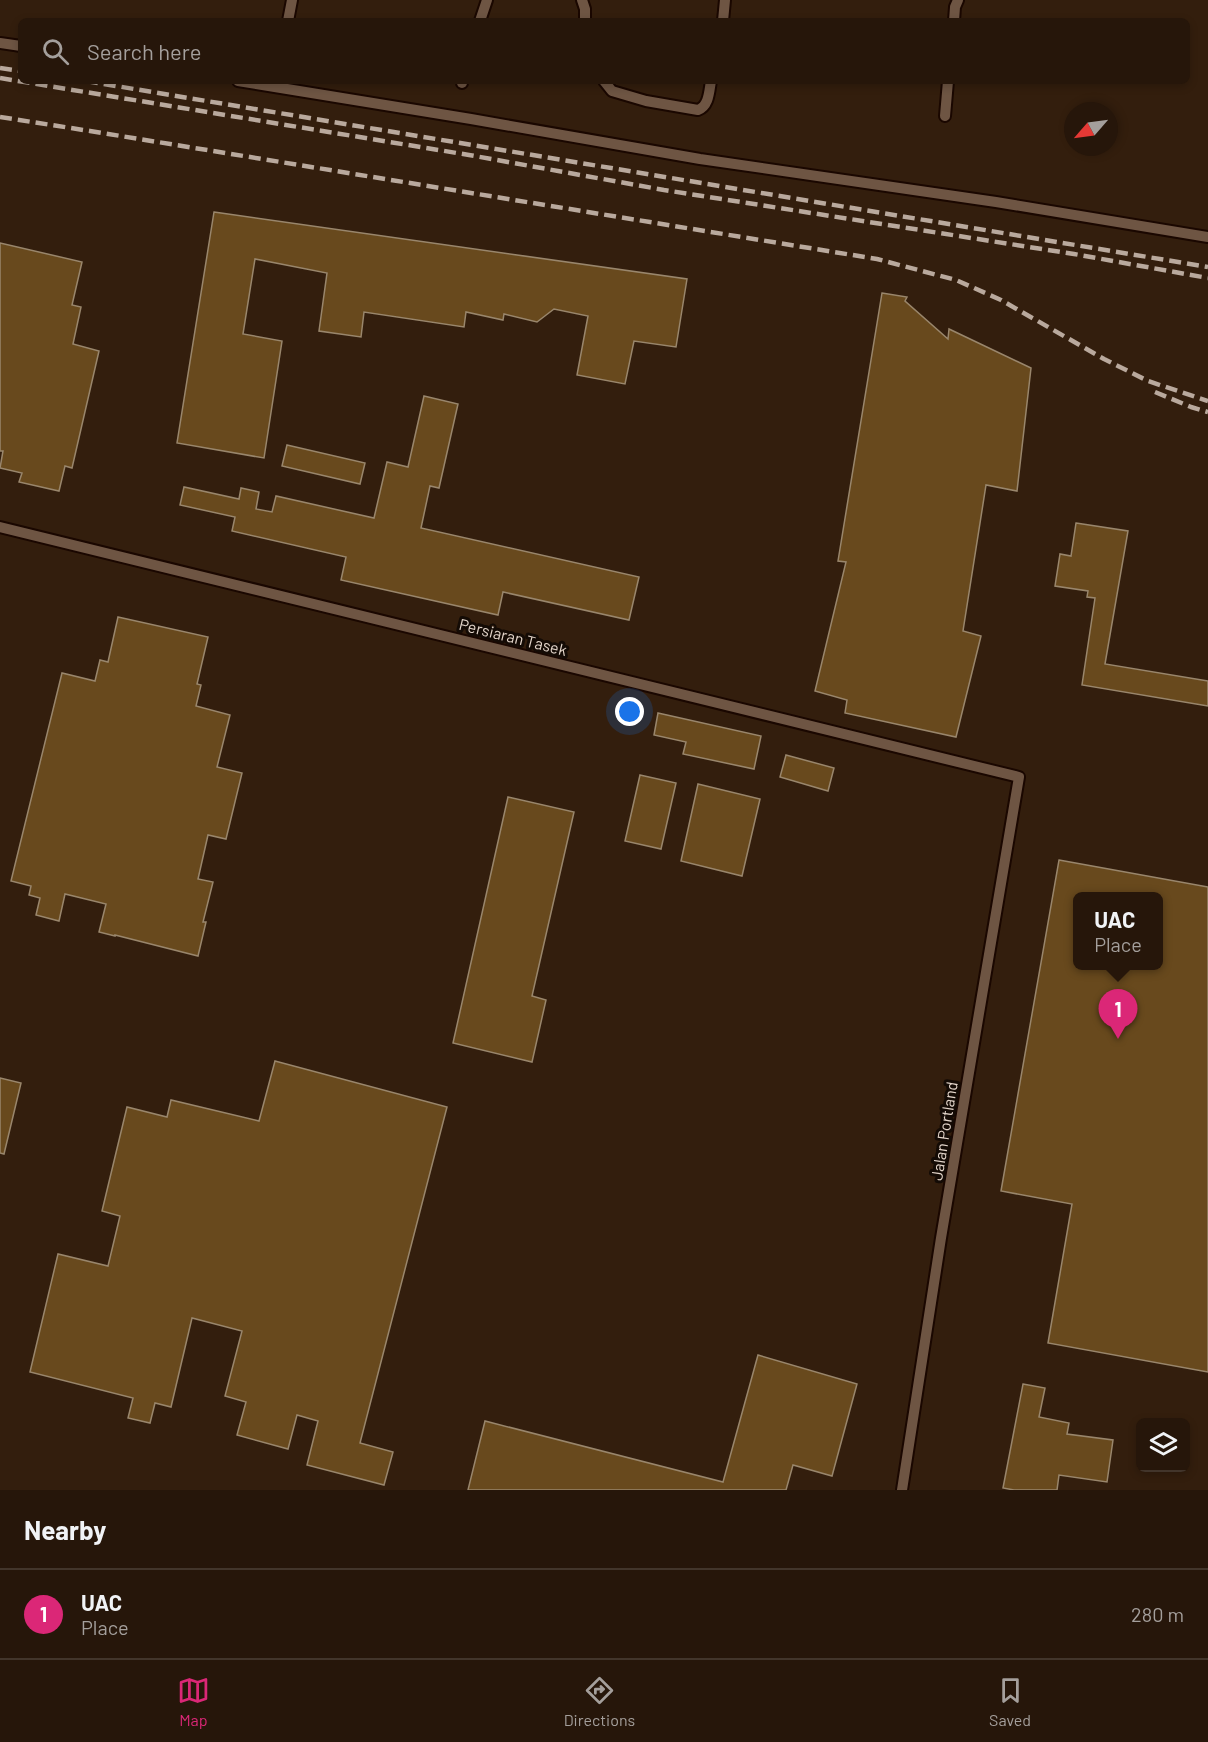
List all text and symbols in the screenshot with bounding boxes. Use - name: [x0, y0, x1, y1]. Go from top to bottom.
- search box: [18, 18, 1190, 84]
- icon: search: [39, 35, 72, 68]
- text: Search here: [87, 38, 201, 64]
- north arrow: [1064, 102, 1118, 156]
- street label: Persiaran Tasek: [457, 614, 569, 659]
- your location: [615, 697, 644, 726]
- popup: [1073, 892, 1163, 970]
- text: UAC: [1094, 906, 1135, 932]
- text: Place: [1094, 932, 1142, 956]
- pin: 1: [1098, 990, 1138, 1039]
- street label: Jalan Portland: [926, 1080, 961, 1182]
- map controls: [1136, 1418, 1190, 1472]
- button: layers: [1136, 1418, 1190, 1472]
- text: Nearby: [24, 1514, 106, 1545]
- text: UAC: [81, 1589, 122, 1615]
- text: 1: [40, 1602, 47, 1626]
- text: 280 m: [1131, 1602, 1184, 1626]
- text: Place: [81, 1615, 129, 1639]
- tab: Map: [177, 1674, 210, 1729]
- tab: Directions: [564, 1674, 635, 1729]
- tab: Saved: [989, 1674, 1031, 1729]

